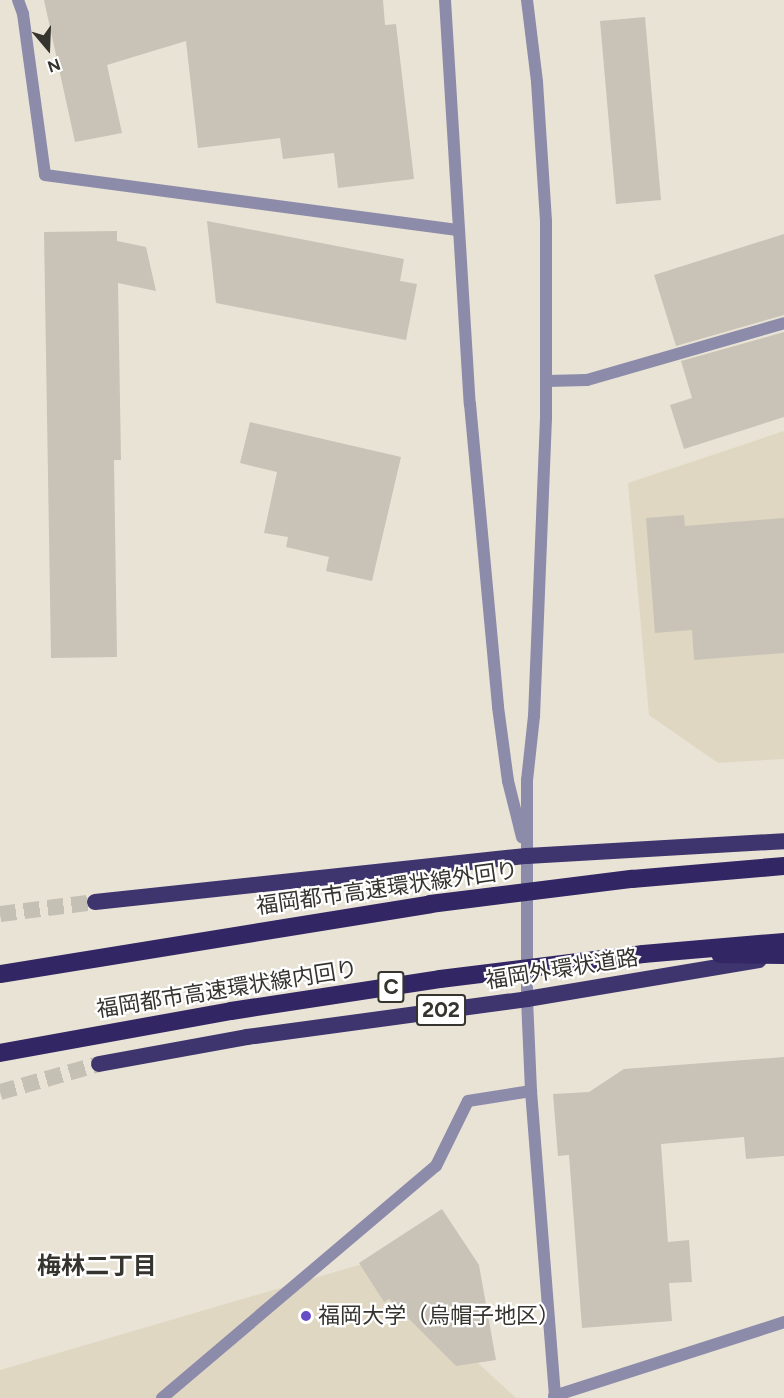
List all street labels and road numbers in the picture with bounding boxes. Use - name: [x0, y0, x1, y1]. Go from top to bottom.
- street label: 福岡都市高速環状線外回り: [254, 857, 520, 919]
- street label: 福岡外環状道路: [484, 944, 640, 994]
- street label: 福岡都市高速環状線内回り: [95, 955, 359, 1023]
- road number: C: [376, 969, 406, 1005]
- road number: 202: [416, 992, 466, 1028]

